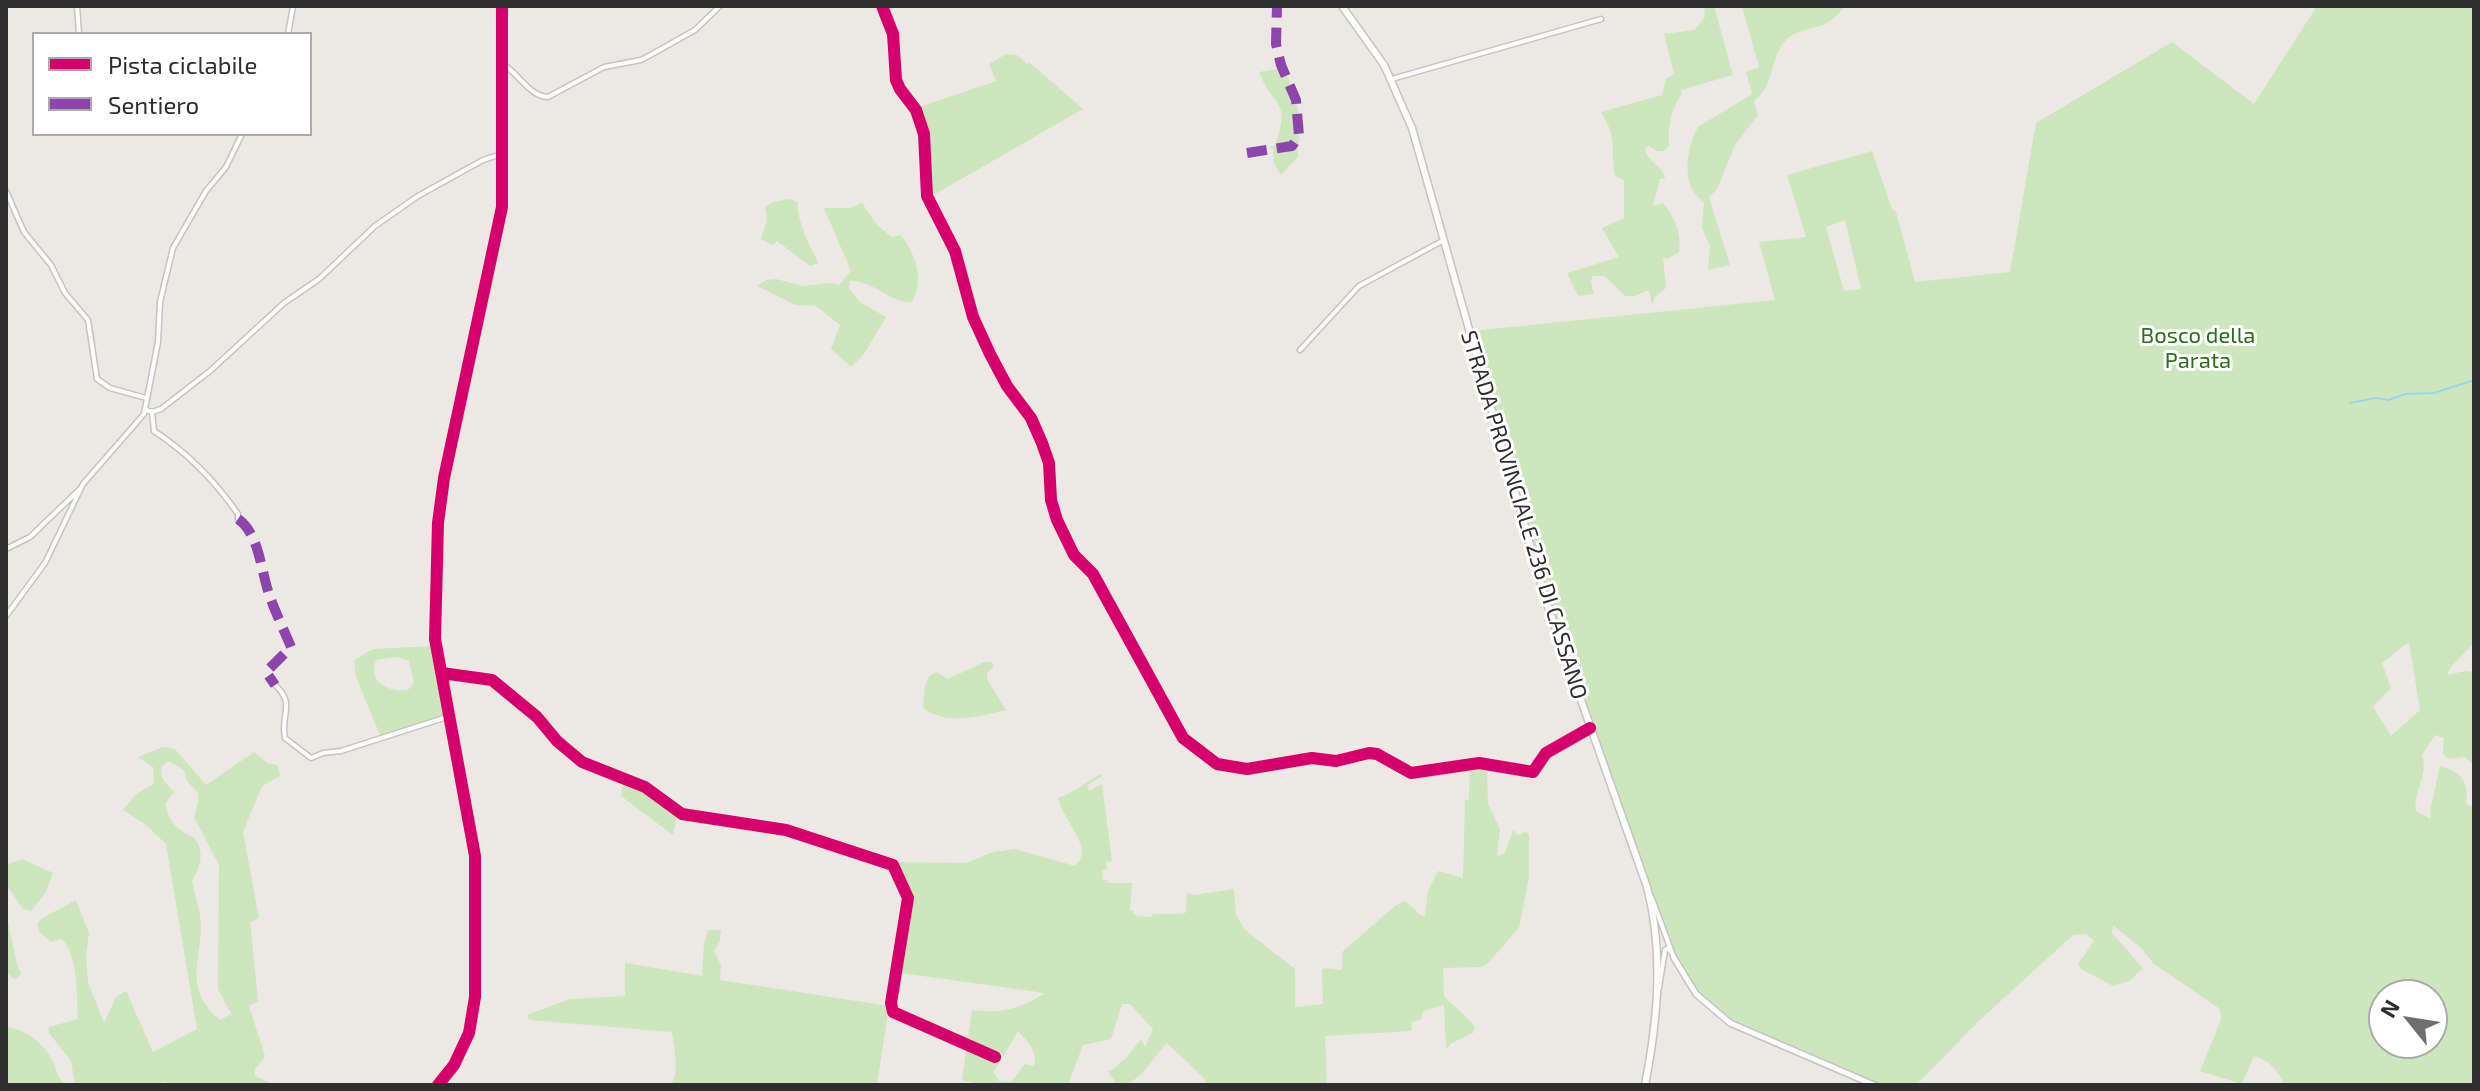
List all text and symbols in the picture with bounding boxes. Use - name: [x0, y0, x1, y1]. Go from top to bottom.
- legend: [32, 32, 312, 136]
- text: Pista ciclabile: [108, 50, 257, 79]
- text: Sentiero: [108, 90, 199, 119]
- park label: Bosco della Parata: [2141, 323, 2255, 374]
- street label: STRADA PROVINCIALE 236 DI CASSANO: [1455, 328, 1593, 702]
- north arrow: [2368, 979, 2448, 1059]
- text: N: [2374, 995, 2404, 1021]

